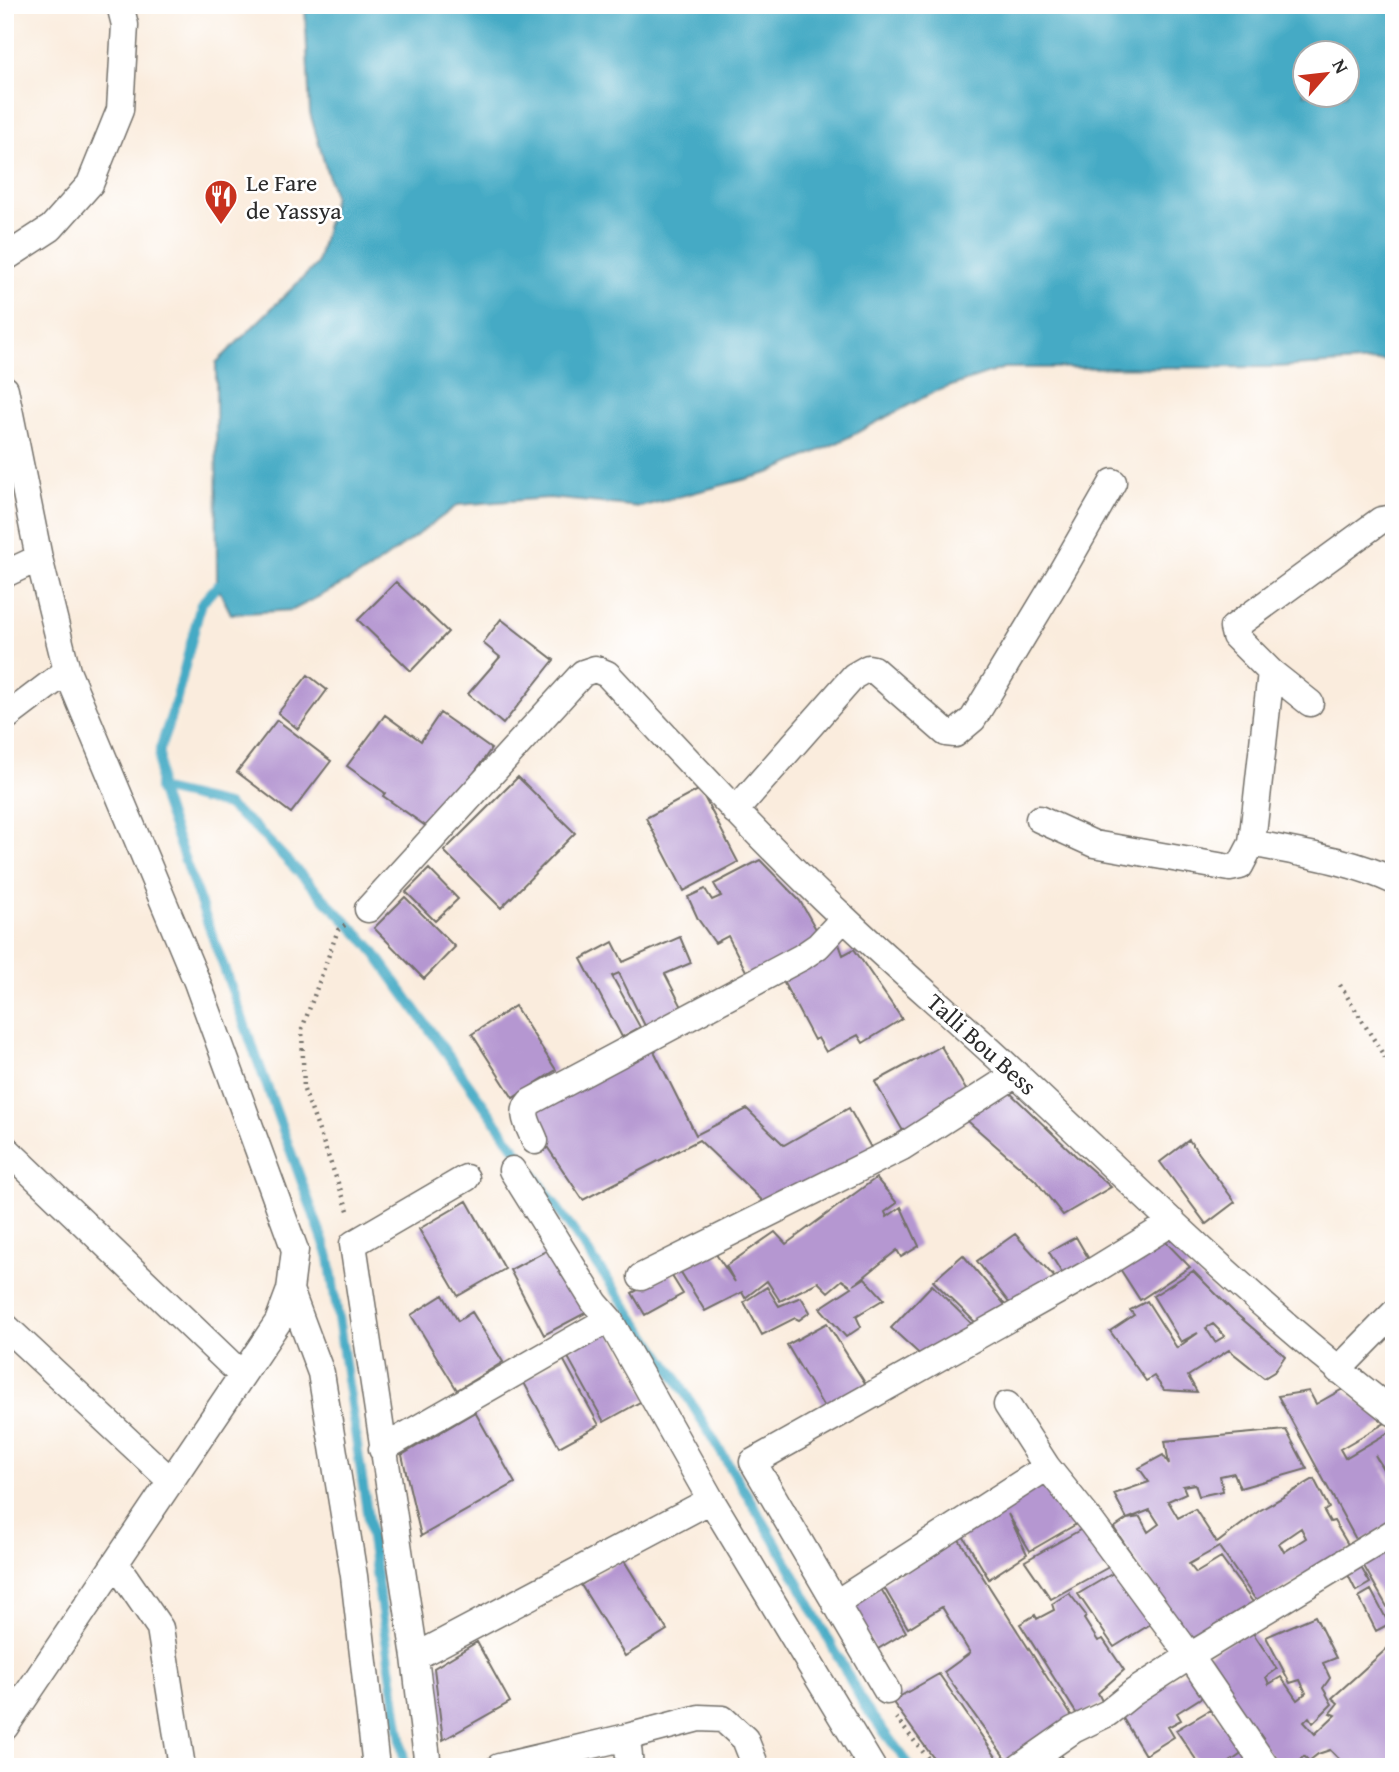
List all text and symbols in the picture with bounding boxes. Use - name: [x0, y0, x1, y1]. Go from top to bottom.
- north arrow: [1290, 38, 1360, 108]
- text: N: [1326, 54, 1356, 78]
- place label: Le Fare de Yassya: [246, 165, 342, 228]
- restaurant icon: Le Fare de Yassya: [202, 177, 240, 226]
- street label: Talli Bou Bess: [919, 985, 1045, 1103]

